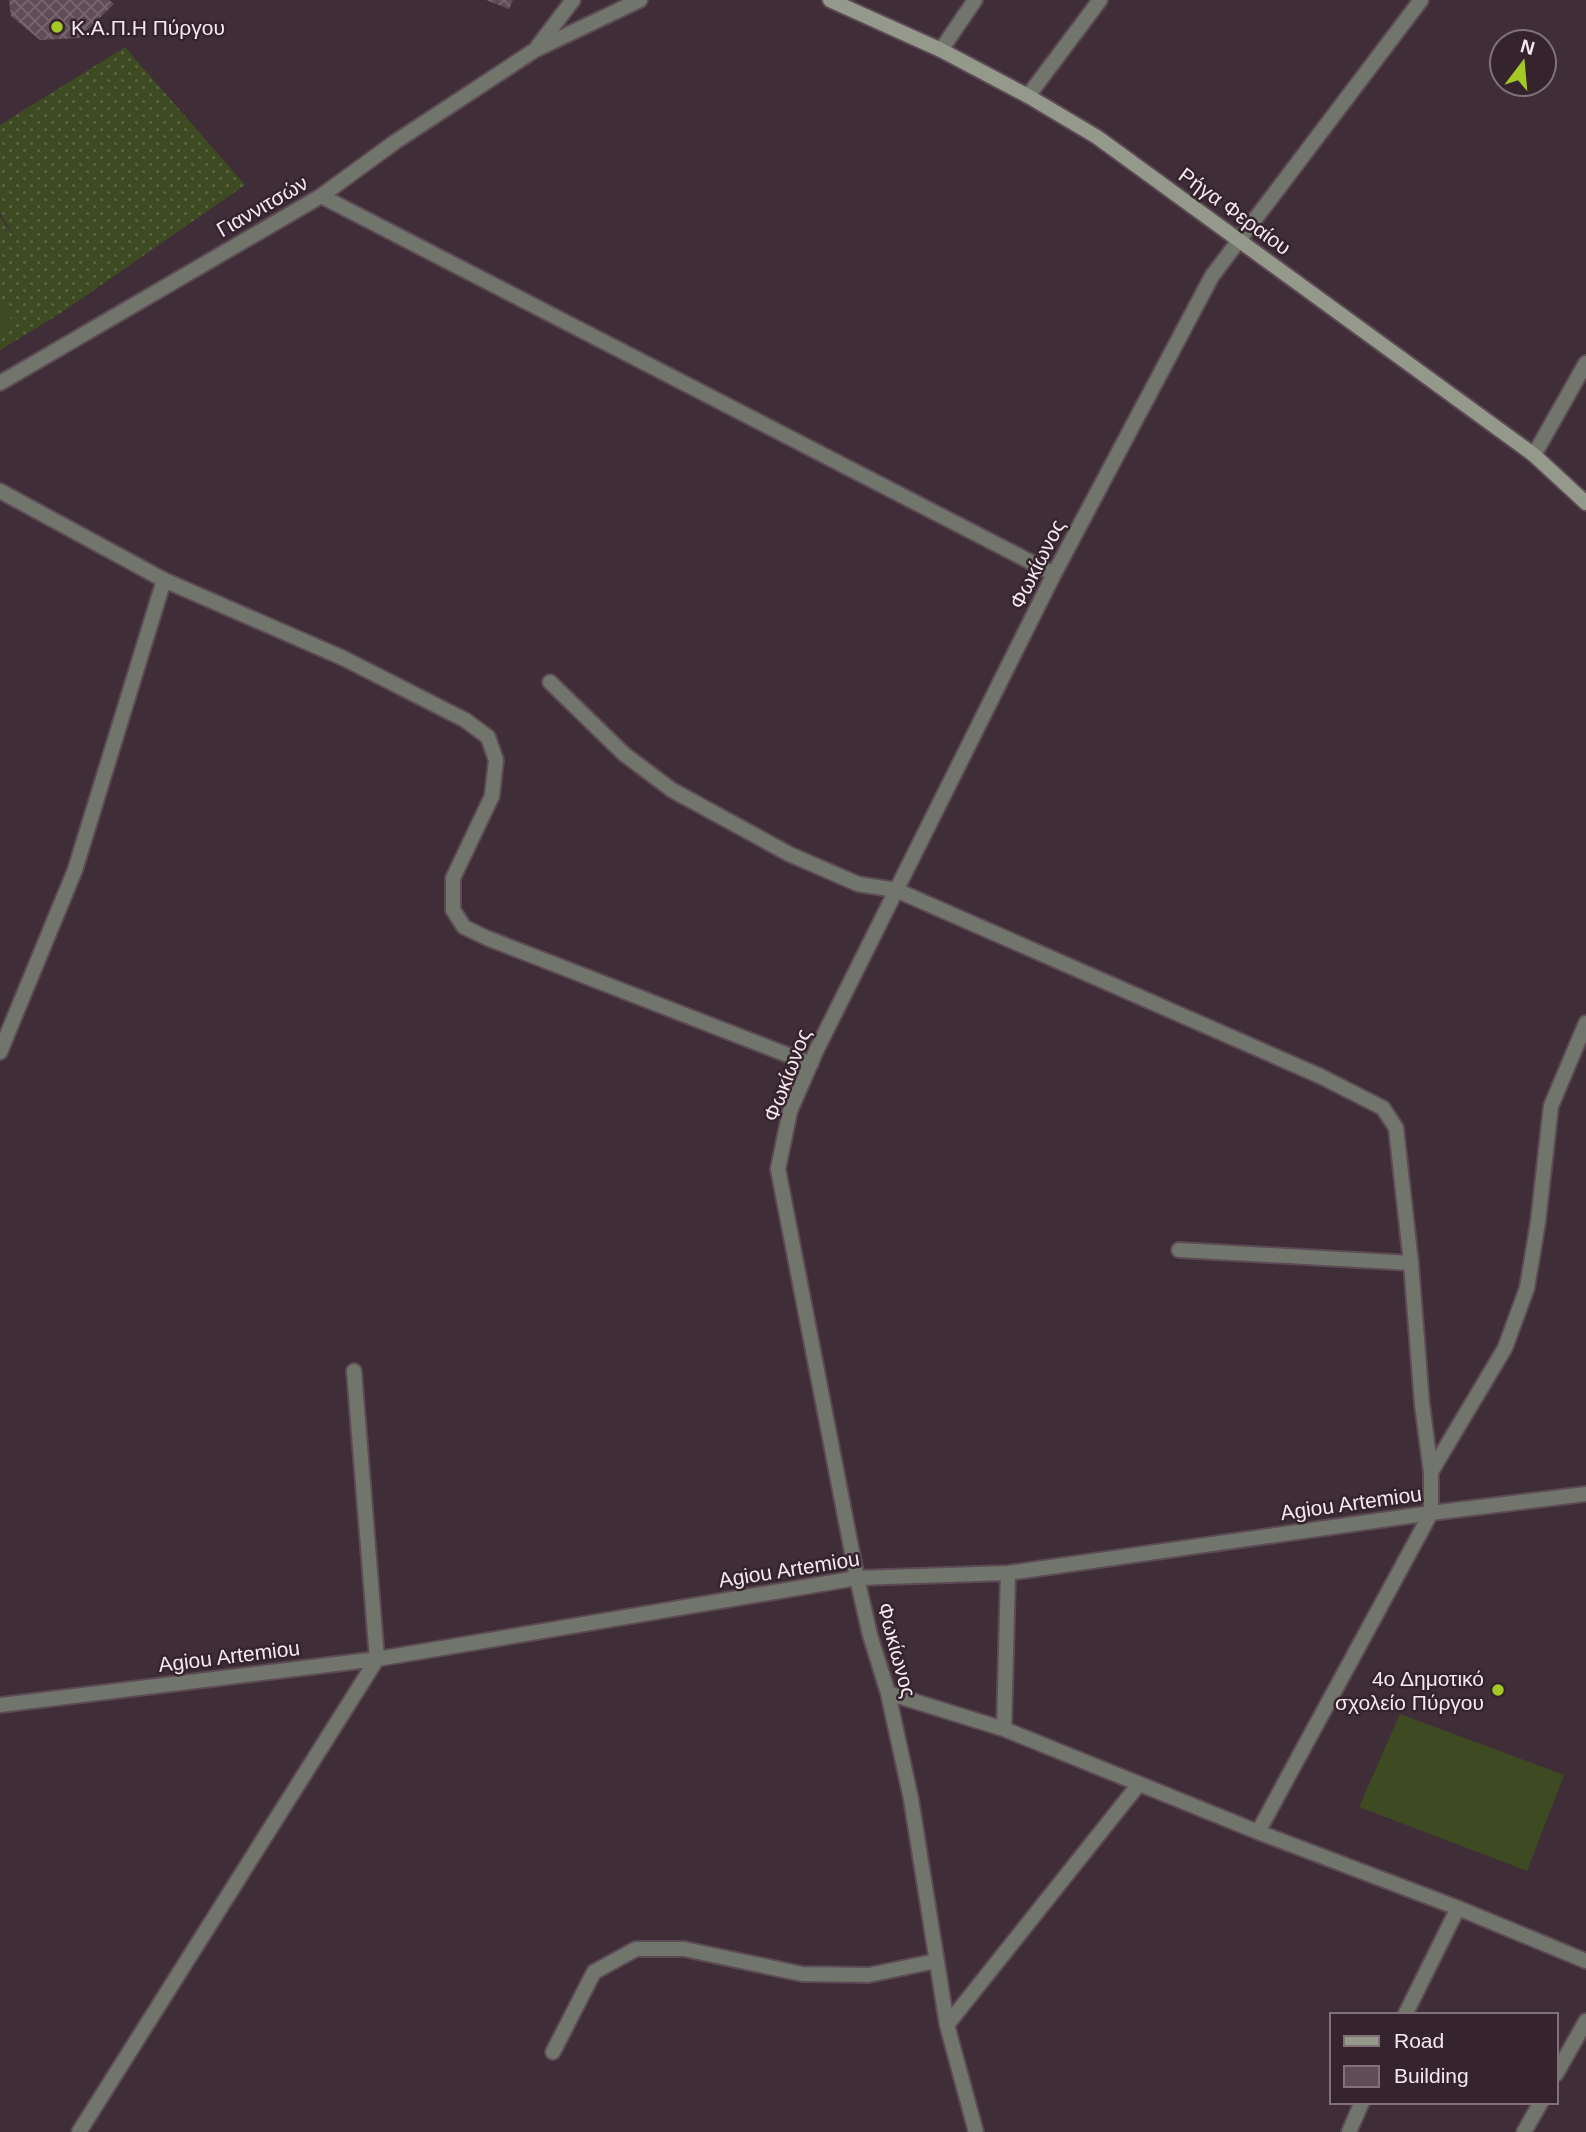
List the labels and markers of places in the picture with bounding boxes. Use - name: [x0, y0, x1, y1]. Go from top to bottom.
- place label: Κ.Α.Π.Η Πύργου: [71, 16, 225, 39]
- marker: Κ.Α.Π.Η Πύργου: [49, 19, 65, 35]
- place label: 4ο Δημοτικό σχολείο Πύργου: [1335, 1667, 1484, 1714]
- marker: 4ο Δημοτικό σχολείο Πύργου: [1490, 1682, 1506, 1698]

